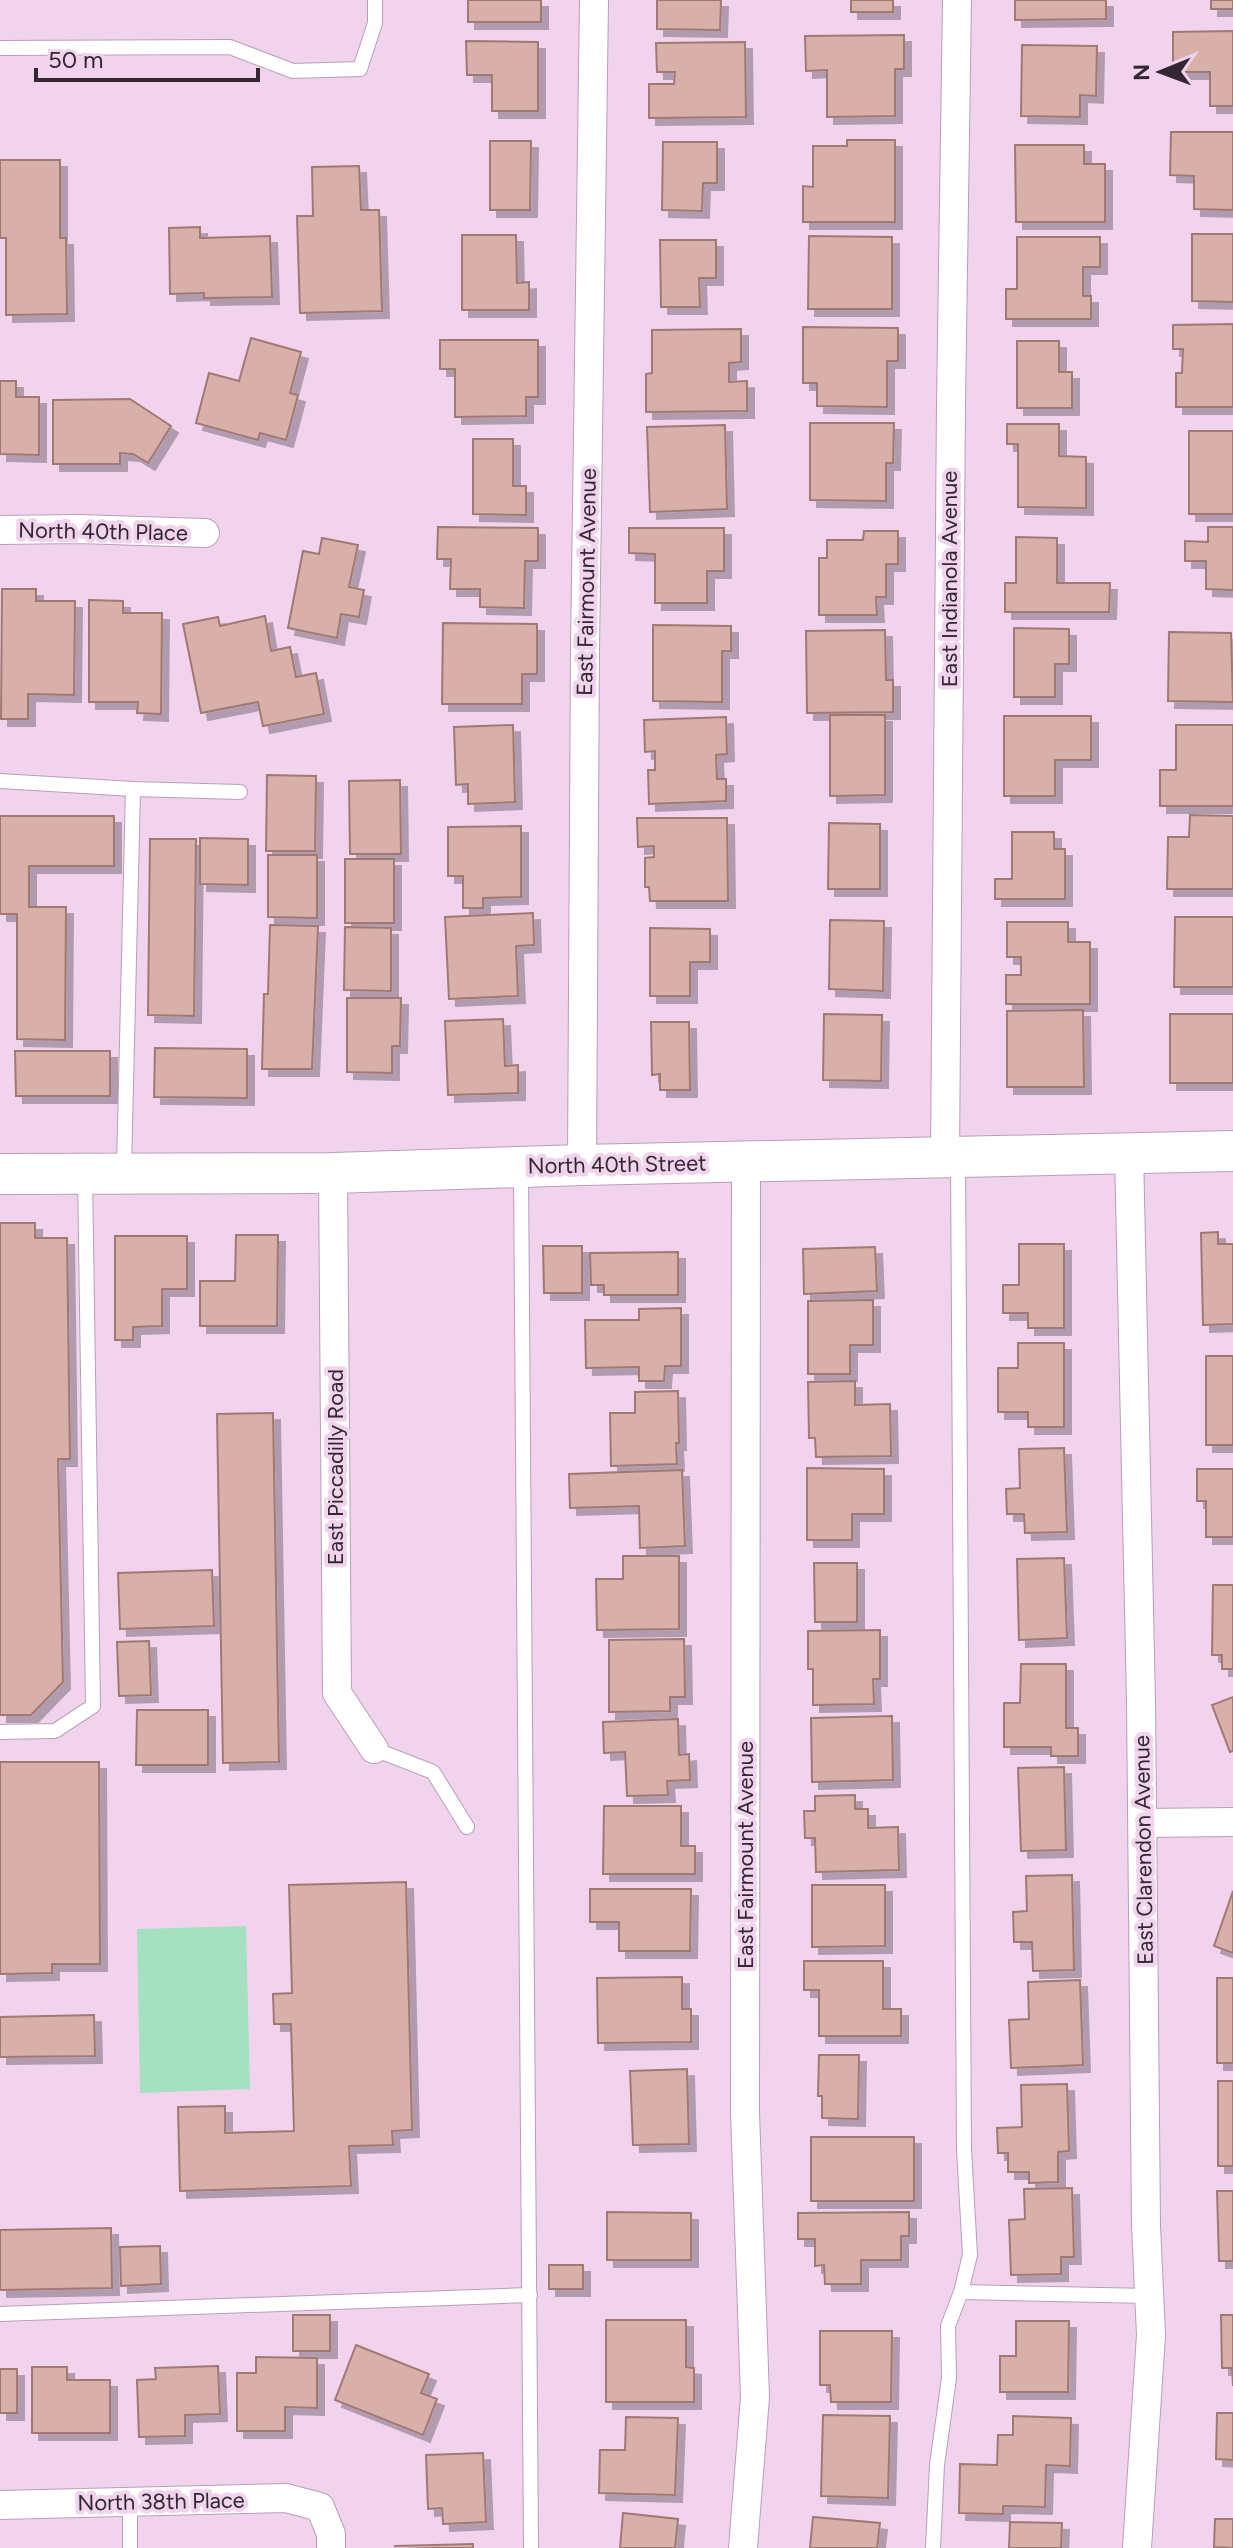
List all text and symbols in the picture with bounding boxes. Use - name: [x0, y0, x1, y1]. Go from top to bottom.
- scale bar: [36, 32, 258, 82]
- north arrow: [1121, 32, 1201, 112]
- text: 50 m: [48, 45, 104, 74]
- text: N: [1128, 64, 1155, 81]
- street label: East Fairmount Avenue: [571, 468, 602, 696]
- street label: East Indianola Avenue: [936, 471, 963, 687]
- street label: North 40th Place: [18, 517, 188, 546]
- street label: North 40th Street: [527, 1149, 707, 1180]
- street label: East Piccadilly Road: [322, 1369, 349, 1565]
- street label: East Clarendon Avenue: [1128, 1735, 1159, 1965]
- street label: East Fairmount Avenue: [732, 1741, 759, 1969]
- street label: North 38th Place: [77, 2487, 245, 2516]

